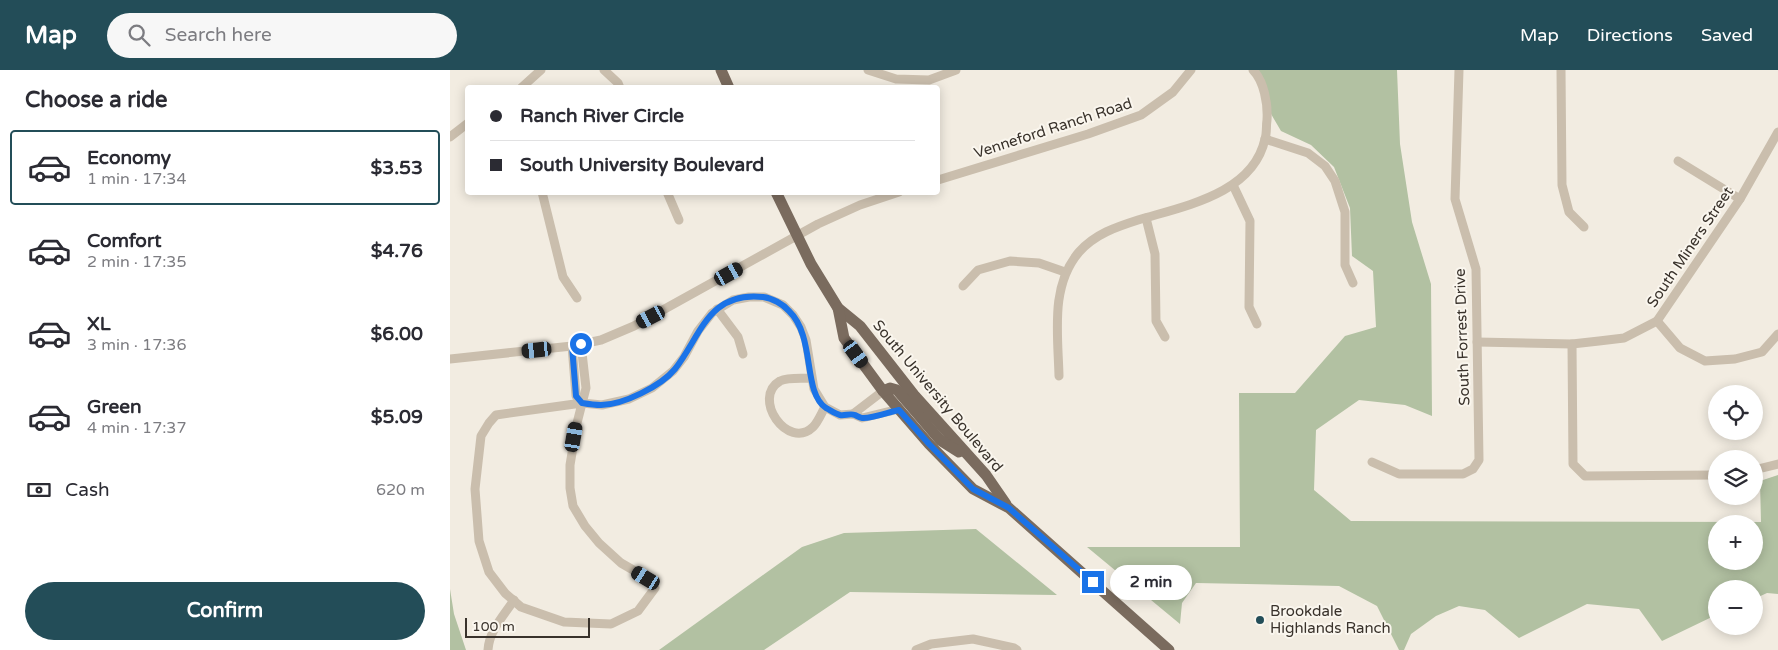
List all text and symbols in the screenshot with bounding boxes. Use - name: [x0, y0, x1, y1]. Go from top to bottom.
- search box: [107, 13, 457, 58]
- text: Map: [25, 21, 77, 50]
- icon: search: [125, 21, 153, 49]
- text: Search here: [165, 24, 272, 46]
- text: Map: [1520, 24, 1559, 46]
- text: Directions: [1587, 24, 1673, 46]
- text: Saved: [1701, 24, 1753, 46]
- text: Choose a ride: [25, 87, 168, 113]
- street label: Venneford Ranch Road: [972, 94, 1134, 162]
- text: Ranch River Circle: [520, 105, 684, 127]
- icon: car: [27, 145, 72, 190]
- text: Economy: [87, 147, 171, 169]
- text: South University Boulevard: [520, 154, 764, 176]
- text: $3.53: [371, 157, 423, 179]
- text: 1 min · 17:34: [87, 169, 186, 189]
- street label: South Miners Street: [1643, 183, 1737, 311]
- icon: car: [27, 228, 72, 273]
- text: Comfort: [87, 230, 161, 252]
- text: $4.76: [371, 240, 423, 262]
- text: 2 min · 17:35: [87, 252, 186, 272]
- car: [712, 260, 745, 288]
- street label: South Forrest Drive: [1451, 268, 1473, 406]
- car: [634, 303, 667, 331]
- icon: car: [27, 311, 72, 356]
- text: XL: [87, 313, 111, 335]
- street label: South University Boulevard: [869, 316, 1007, 476]
- text: $6.00: [371, 323, 423, 345]
- route start: [570, 333, 592, 355]
- text: 3 min · 17:36: [87, 335, 186, 355]
- car: [841, 337, 870, 371]
- car: [521, 341, 552, 359]
- map controls: [1708, 385, 1763, 635]
- button: locate: [1708, 385, 1763, 440]
- icon: car: [27, 394, 72, 439]
- text: Green: [87, 396, 141, 418]
- text: $5.09: [371, 406, 423, 428]
- text: 4 min · 17:37: [87, 418, 186, 438]
- car: [564, 421, 583, 453]
- button: layers: [1708, 450, 1763, 505]
- icon: cash: [25, 476, 53, 504]
- text: Cash: [65, 479, 110, 501]
- text: 620 m: [376, 480, 425, 500]
- button: +: [1708, 515, 1763, 570]
- car: [629, 564, 662, 592]
- callout: 2 min: [1110, 564, 1193, 600]
- route end: [1082, 571, 1104, 593]
- text: 2 min: [1130, 572, 1172, 592]
- button: −: [1708, 580, 1763, 635]
- button: Confirm: [25, 582, 425, 640]
- place label: Brookdale Highlands Ranch: [1270, 602, 1391, 637]
- marker: Brookdale Highlands Ranch: [1254, 614, 1266, 626]
- scale bar: [465, 615, 590, 638]
- text: 100 m: [472, 618, 515, 635]

